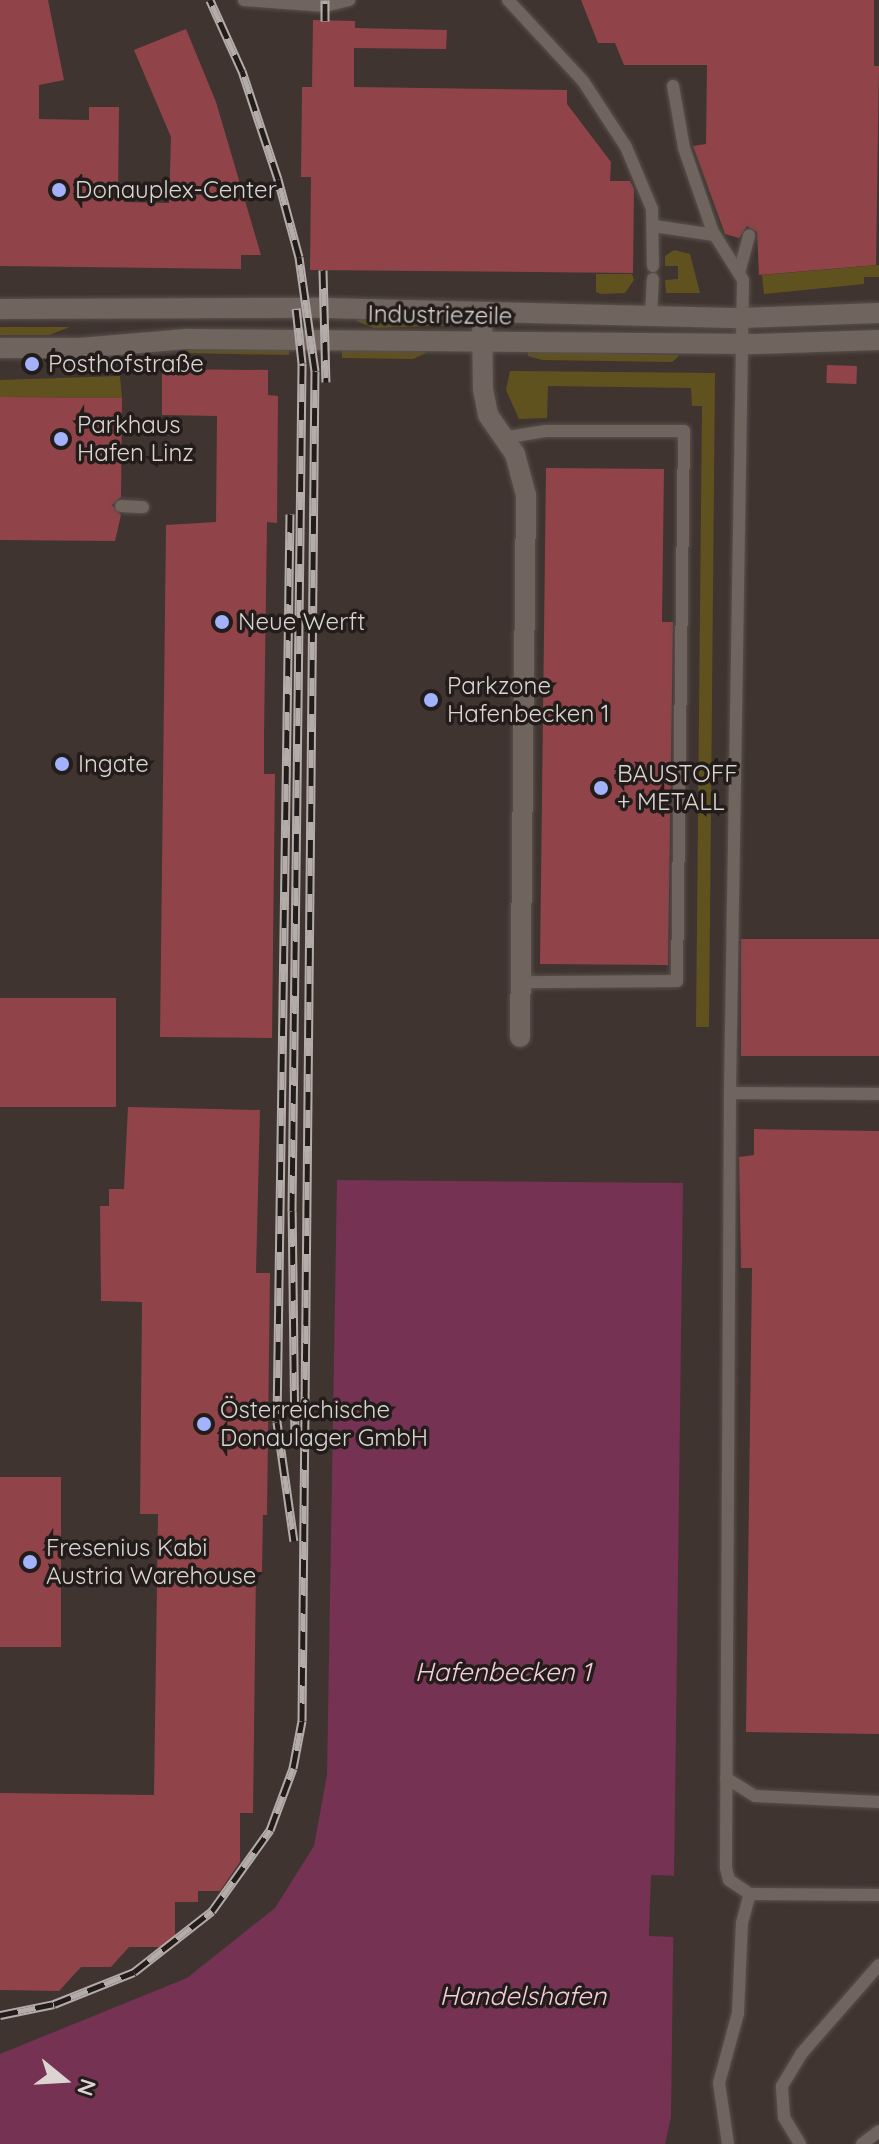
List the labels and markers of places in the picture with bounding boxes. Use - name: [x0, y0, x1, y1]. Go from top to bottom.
- place label: Donauplex-Center: [75, 176, 277, 204]
- marker: Donauplex-Center: [50, 181, 68, 199]
- place label: Posthofstraße: [48, 350, 204, 378]
- marker: Posthofstraße: [23, 355, 41, 373]
- place label: Parkhaus Hafen Linz: [77, 411, 194, 467]
- marker: Parkhaus Hafen Linz: [52, 430, 70, 448]
- place label: Neue Werft: [238, 608, 365, 636]
- marker: Neue Werft: [213, 613, 231, 631]
- place label: Parkzone Hafenbecken 1: [447, 672, 610, 728]
- marker: Parkzone Hafenbecken 1: [422, 691, 440, 709]
- place label: Ingate: [78, 750, 149, 778]
- marker: Ingate: [53, 755, 71, 773]
- place label: BAUSTOFF + METALL: [617, 760, 738, 816]
- marker: BAUSTOFF + METALL: [592, 779, 610, 797]
- place label: Österreichische Donaulager GmbH: [220, 1396, 428, 1452]
- marker: Österreichische Donaulager GmbH: [195, 1415, 213, 1433]
- place label: Fresenius Kabi Austria Warehouse: [46, 1534, 256, 1590]
- marker: Fresenius Kabi Austria Warehouse: [21, 1553, 39, 1571]

